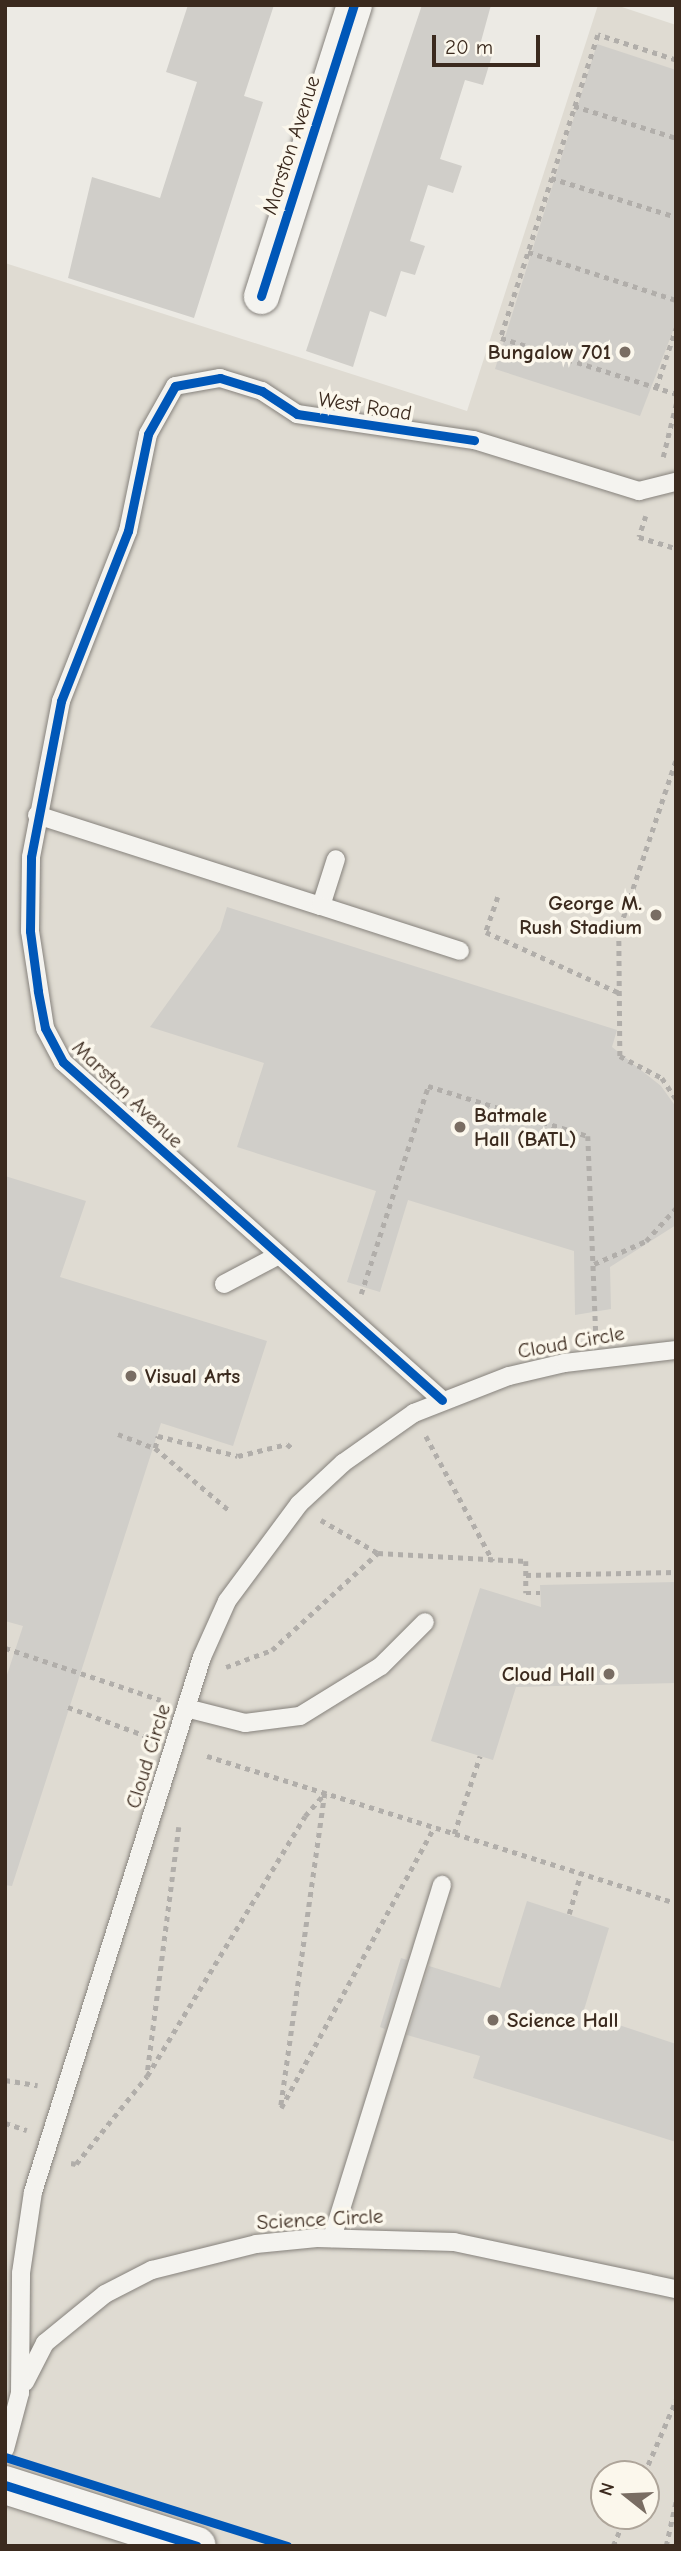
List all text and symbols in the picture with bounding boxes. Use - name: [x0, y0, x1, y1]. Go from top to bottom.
- scale bar: [436, 21, 544, 65]
- text: 20 m: [445, 35, 493, 59]
- street label: Marston Avenue: [257, 72, 325, 218]
- place label: Bungalow 701: [488, 339, 611, 365]
- marker: Bungalow 701: [617, 344, 633, 360]
- street label: West Road: [316, 386, 414, 426]
- place label: George M. Rush Stadium: [519, 890, 642, 940]
- marker: George M. Rush Stadium: [648, 907, 664, 923]
- street label: Marston Avenue: [67, 1035, 189, 1153]
- place label: Batmale Hall (BATL): [474, 1102, 576, 1152]
- marker: Batmale Hall (BATL): [452, 1119, 468, 1135]
- street label: Cloud Circle: [516, 1320, 626, 1364]
- place label: Visual Arts: [145, 1363, 240, 1389]
- marker: Visual Arts: [123, 1368, 139, 1384]
- place label: Cloud Hall: [502, 1661, 595, 1687]
- marker: Cloud Hall: [601, 1666, 617, 1682]
- street label: Cloud Circle: [120, 1701, 176, 1811]
- place label: Science Hall: [507, 2007, 618, 2033]
- marker: Science Hall: [485, 2012, 501, 2028]
- street label: Science Circle: [256, 2203, 384, 2235]
- north arrow: [590, 2460, 660, 2530]
- text: N: [595, 2480, 619, 2498]

